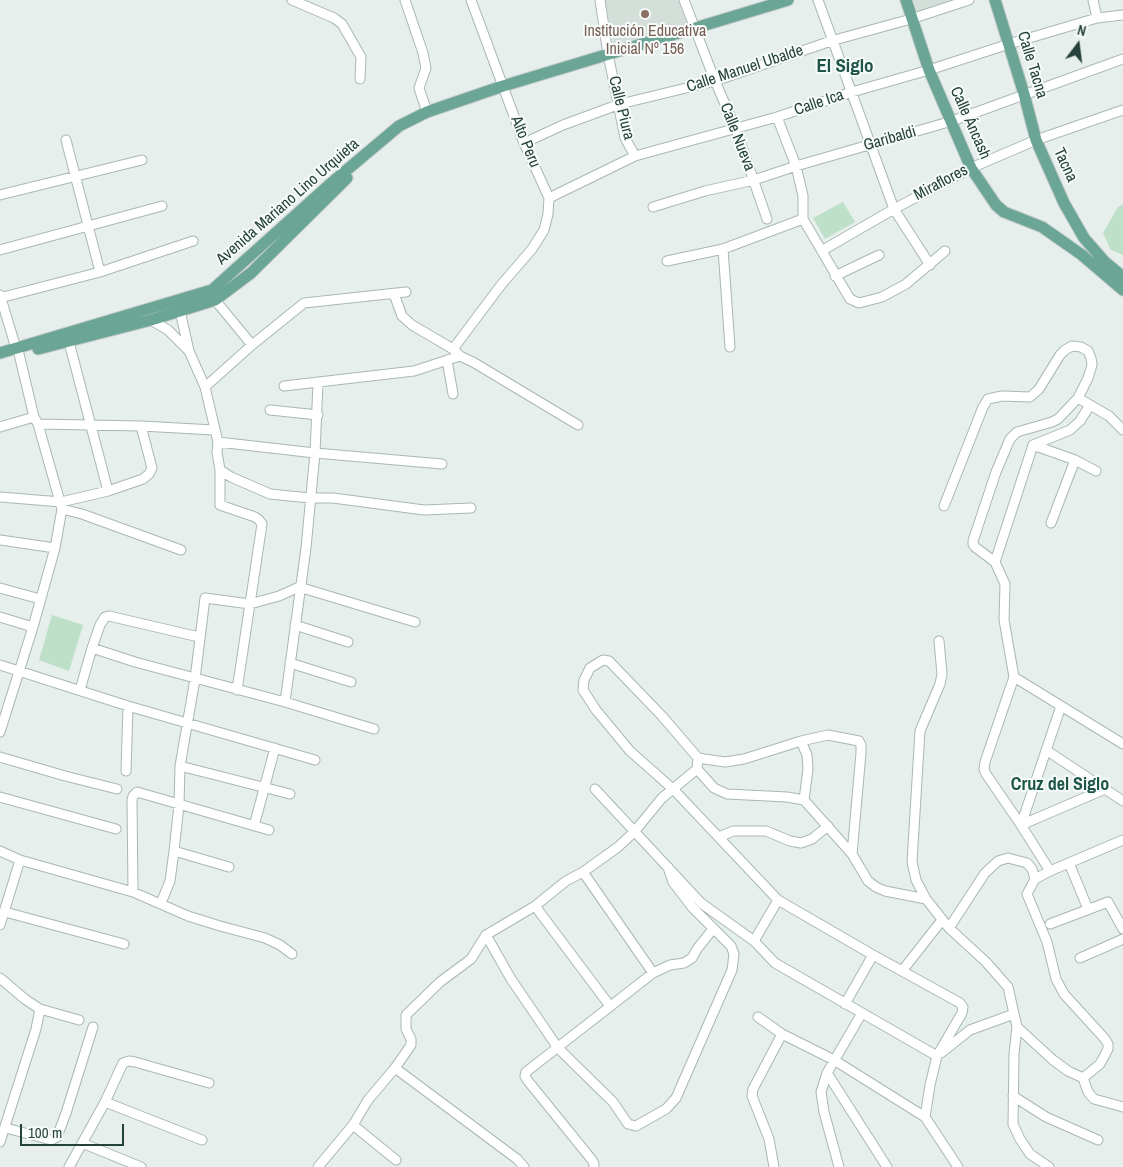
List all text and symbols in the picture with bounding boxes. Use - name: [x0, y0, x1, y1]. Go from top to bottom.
- marker: Institución Educativa Inicial Nº 156: [639, 8, 651, 20]
- north arrow: [1053, 20, 1103, 70]
- text: N: [1076, 21, 1088, 40]
- place label: Institución Educativa Inicial Nº 156: [584, 22, 706, 60]
- street label: Calle Tacna: [1013, 29, 1051, 101]
- street label: Calle Manuel Ubalde: [684, 41, 806, 97]
- district label: El Siglo: [816, 56, 874, 78]
- street label: Calle Piura: [604, 74, 638, 142]
- street label: Calle Áncash: [946, 84, 994, 162]
- street label: Calle Ica: [792, 86, 846, 120]
- street label: Calle Nueva: [715, 100, 759, 174]
- street label: Alto Peru: [506, 113, 544, 171]
- street label: Garibaldi: [861, 122, 919, 156]
- street label: Avenida Mariano Lino Urquieta: [213, 135, 363, 269]
- street label: Tacna: [1049, 145, 1081, 185]
- street label: Miraflores: [911, 161, 971, 205]
- district label: Cruz del Siglo: [1011, 774, 1109, 796]
- scale bar: [22, 1114, 126, 1146]
- text: 100 m: [28, 1122, 62, 1143]

